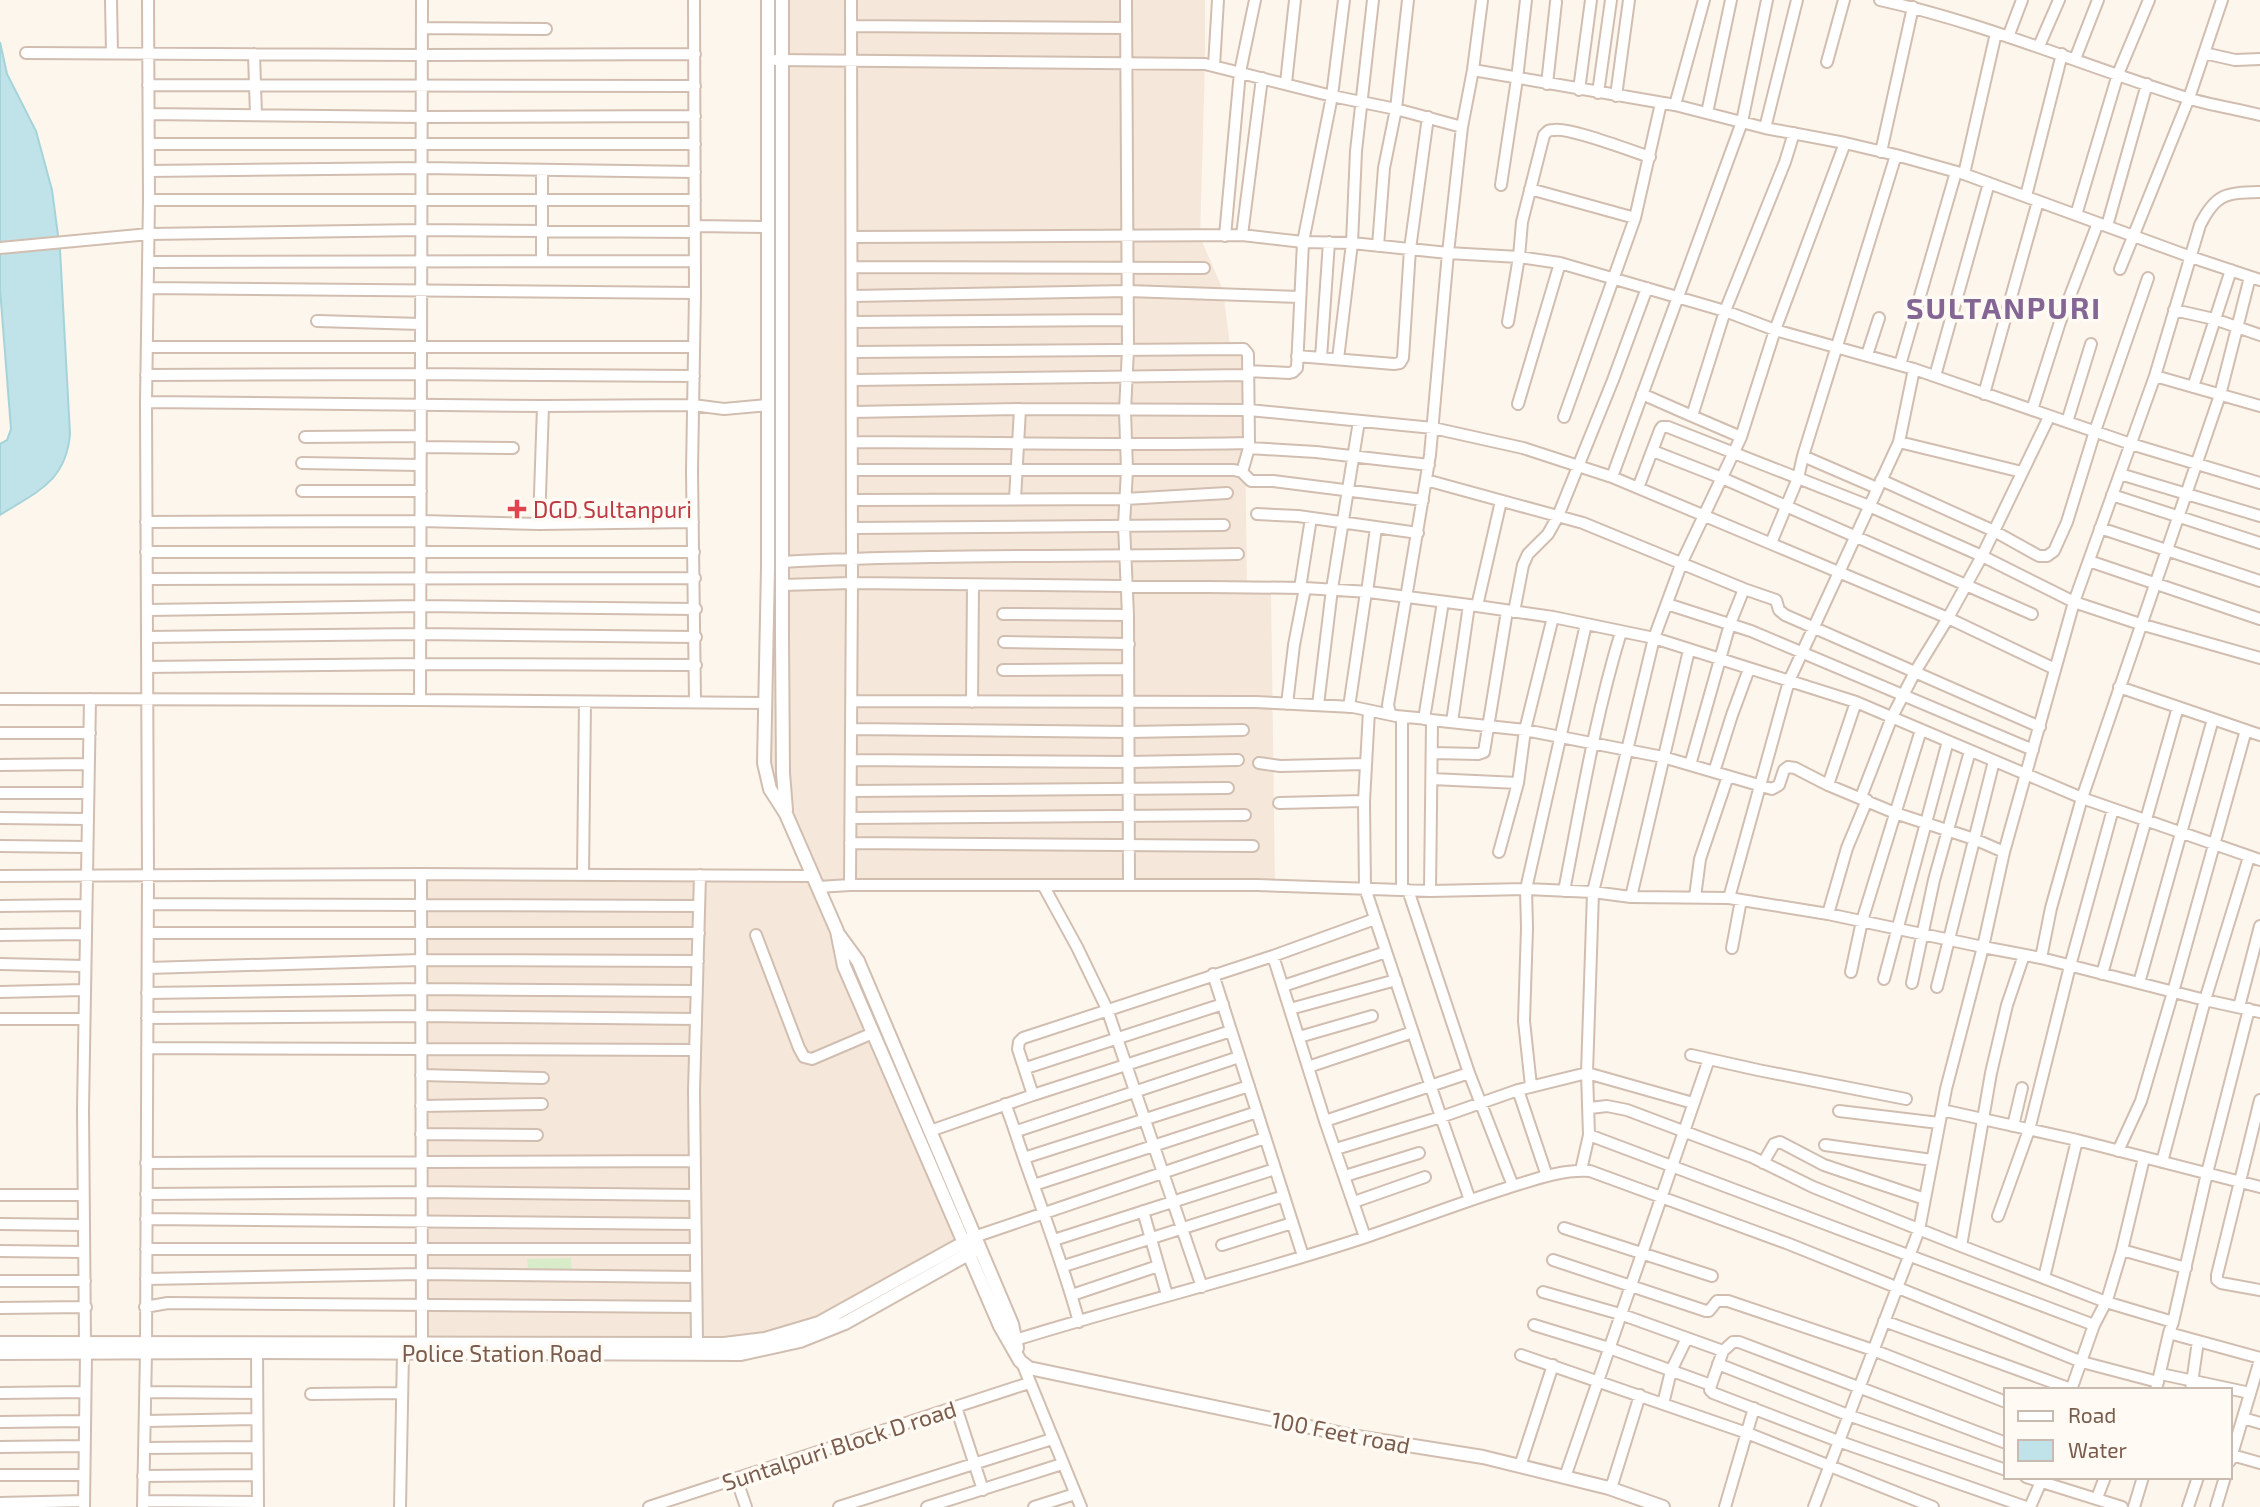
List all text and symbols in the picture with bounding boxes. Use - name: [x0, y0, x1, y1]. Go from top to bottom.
- district label: SULTANPURI: [1906, 289, 2102, 325]
- place label: DGD Sultanpuri: [533, 495, 692, 523]
- marker: DGD Sultanpuri: [507, 499, 527, 519]
- street label: Police Station Road: [402, 1339, 602, 1367]
- legend: [2004, 1388, 2232, 1479]
- street label: Suntalpuri Block D road: [718, 1394, 960, 1496]
- text: Road: [2068, 1402, 2116, 1427]
- street label: 100 Feet road: [1269, 1405, 1413, 1459]
- text: Water: [2068, 1437, 2127, 1462]

